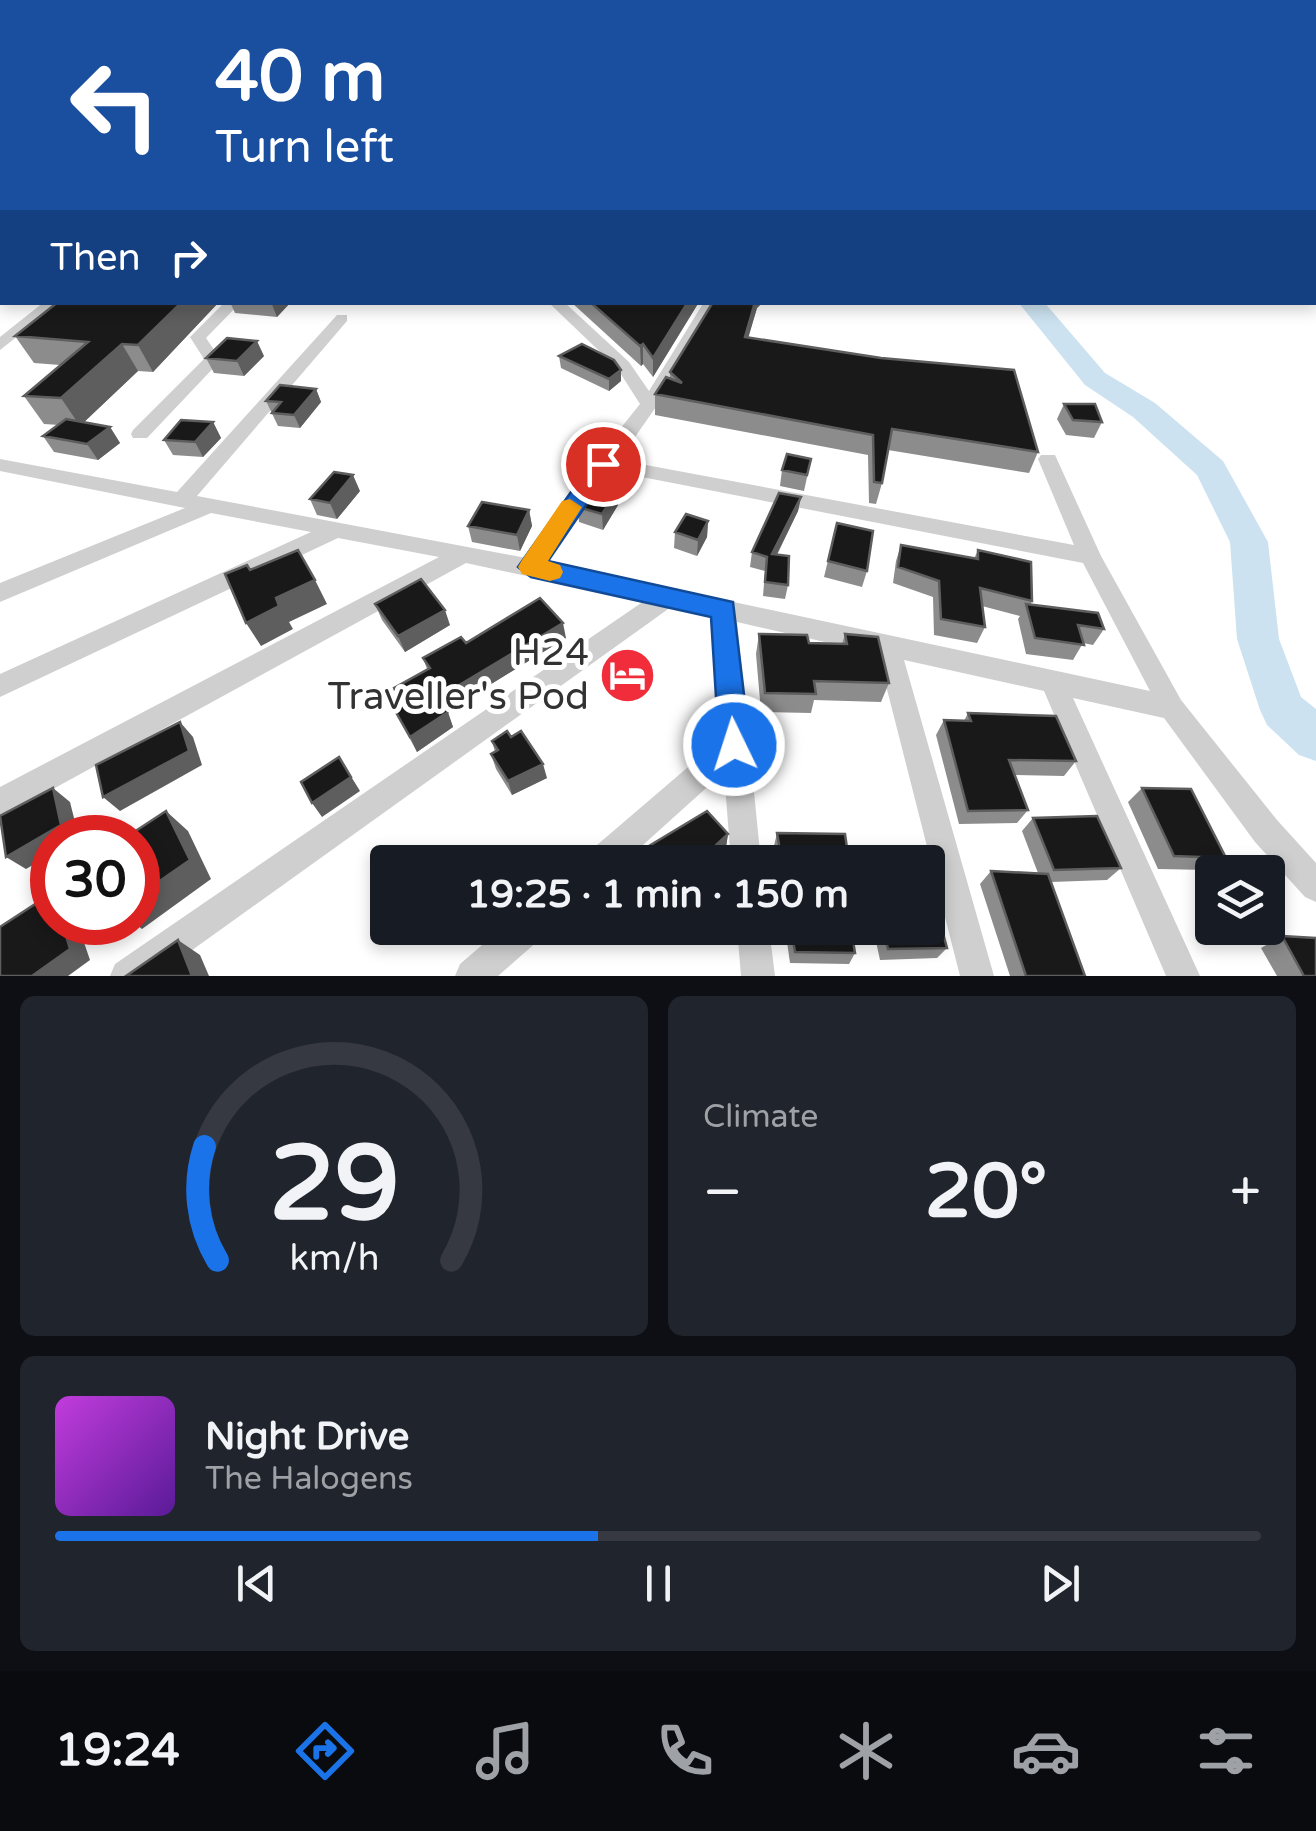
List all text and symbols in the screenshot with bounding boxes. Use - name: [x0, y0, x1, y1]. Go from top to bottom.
- text: 40 m: [215, 36, 385, 120]
- icon: left: [50, 40, 180, 170]
- text: Turn left: [215, 121, 394, 175]
- icon: right: [161, 230, 216, 285]
- text: Then: [50, 235, 141, 281]
- pin: [561, 422, 646, 507]
- icon: arrive: [576, 437, 631, 492]
- place label: H24 Traveller's Pod: [328, 630, 589, 720]
- hotel icon: H24 Traveller's Pod: [598, 645, 658, 705]
- position arrow: [682, 693, 786, 797]
- speed limit sign: 30: [30, 815, 160, 945]
- map controls: [1195, 855, 1285, 945]
- button: layers: [1195, 855, 1285, 945]
- text: 19:25 · 1 min · 150 m: [466, 872, 849, 918]
- text: Climate: [703, 1098, 818, 1136]
- text: 29: [269, 1123, 399, 1248]
- text: 20°: [925, 1147, 1047, 1237]
- text: −: [703, 1160, 742, 1226]
- text: +: [1230, 1160, 1261, 1226]
- text: km/h: [289, 1237, 379, 1280]
- text: Night Drive: [205, 1414, 409, 1460]
- text: The Halogens: [205, 1460, 413, 1498]
- icon: previous: [229, 1556, 284, 1611]
- icon: pause: [631, 1556, 686, 1611]
- icon: next: [1033, 1556, 1088, 1611]
- icon: directions: [290, 1716, 360, 1786]
- icon: music: [470, 1716, 540, 1786]
- icon: phone: [650, 1716, 720, 1786]
- icon: climate: [831, 1716, 901, 1786]
- icon: car: [1011, 1716, 1081, 1786]
- icon: filters: [1191, 1716, 1261, 1786]
- text: 19:24: [55, 1724, 180, 1778]

